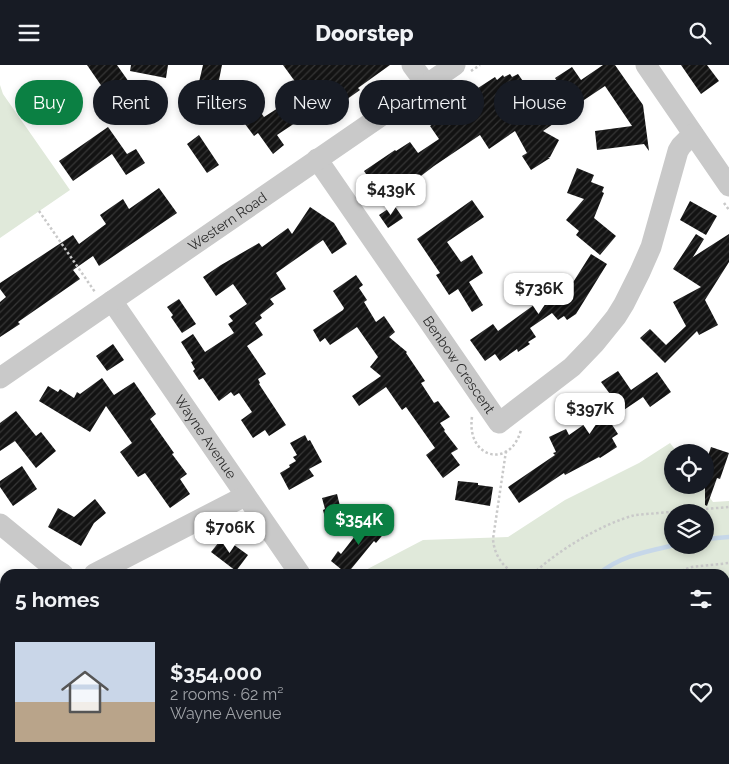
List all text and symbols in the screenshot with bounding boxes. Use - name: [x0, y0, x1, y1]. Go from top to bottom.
- icon: menu: [15, 19, 43, 47]
- icon: search: [686, 19, 714, 47]
- text: Doorstep: [315, 20, 414, 46]
- chip: Buy: [15, 80, 83, 125]
- chip: Rent: [93, 80, 168, 125]
- chip: Filters: [178, 80, 265, 125]
- chip: New: [275, 80, 349, 125]
- chip: Apartment: [359, 80, 484, 125]
- chip: House: [494, 80, 584, 125]
- pin: $439K: [356, 173, 426, 216]
- text: $439K: [367, 180, 415, 199]
- street label: Western Road: [185, 189, 270, 254]
- pin: $736K: [504, 273, 574, 315]
- text: $736K: [515, 279, 563, 298]
- street label: Benbow Crescent: [420, 313, 498, 417]
- street label: Wayne Avenue: [171, 392, 240, 482]
- pin: $397K: [555, 393, 625, 435]
- text: $397K: [566, 399, 614, 418]
- map controls: [664, 444, 714, 554]
- button: locate: [664, 444, 714, 494]
- pin: $354K: [324, 503, 394, 546]
- button: layers: [664, 504, 714, 554]
- text: $354K: [335, 510, 383, 529]
- pin: $706K: [195, 511, 265, 554]
- text: $706K: [205, 518, 255, 537]
- icon: filters: [687, 585, 715, 613]
- text: 5 homes: [15, 587, 100, 612]
- text: $354,000: [170, 660, 262, 685]
- icon: home: [55, 662, 115, 722]
- icon: heart: [687, 678, 715, 706]
- text: 2 rooms · 62 m²: [170, 685, 283, 704]
- text: Wayne Avenue: [170, 704, 281, 723]

